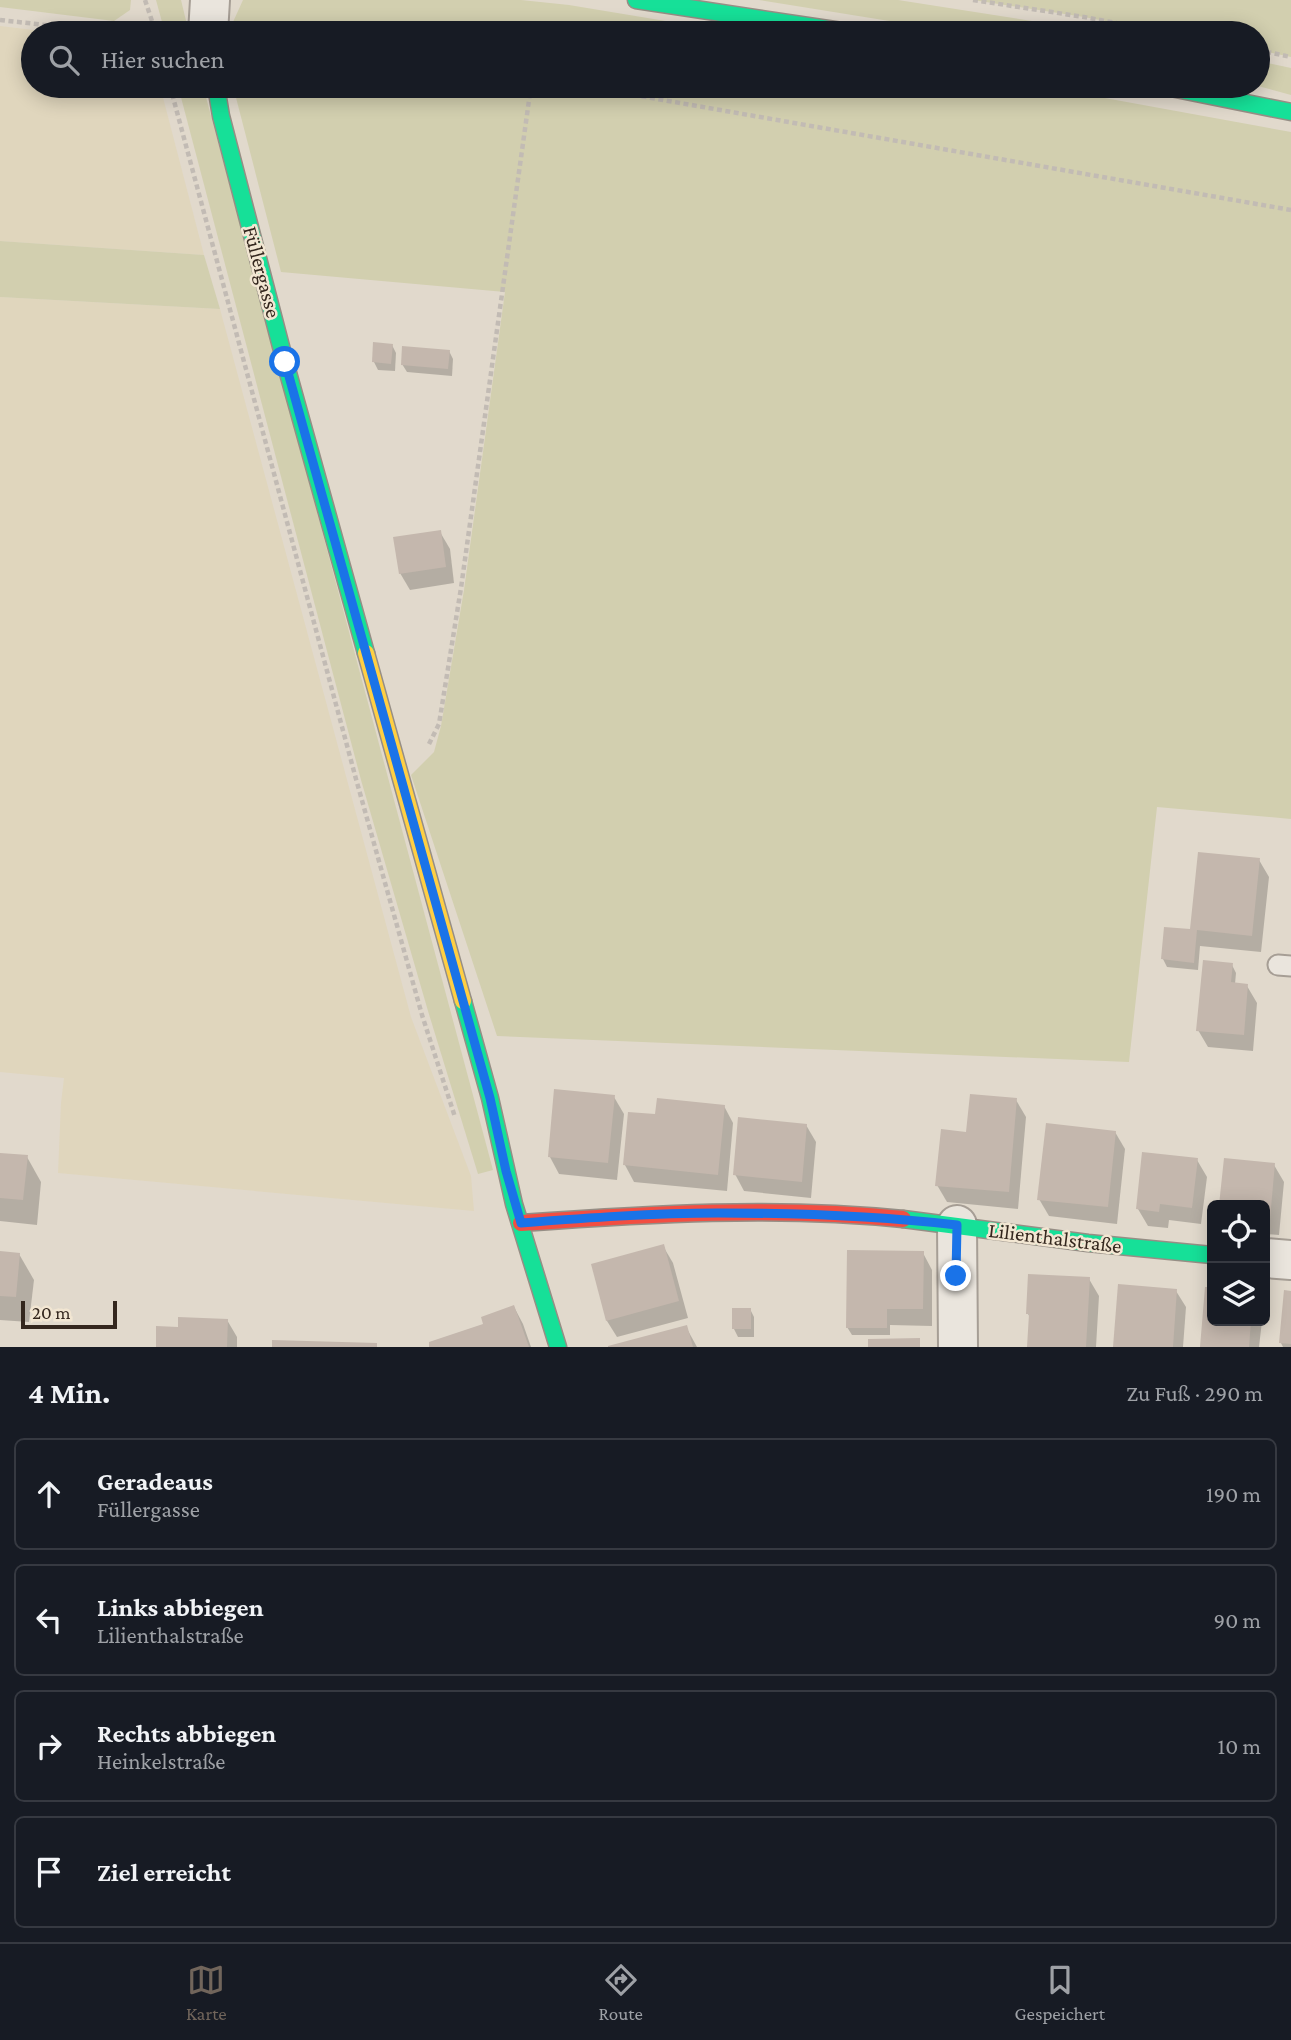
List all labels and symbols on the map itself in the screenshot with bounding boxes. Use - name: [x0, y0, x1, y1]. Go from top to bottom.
- street label: Füllergasse: [238, 223, 286, 321]
- route start: [269, 346, 300, 377]
- street label: Lilienthalstraße: [987, 1218, 1123, 1258]
- route end: [940, 1260, 971, 1291]
- scale bar: [21, 1298, 117, 1330]

